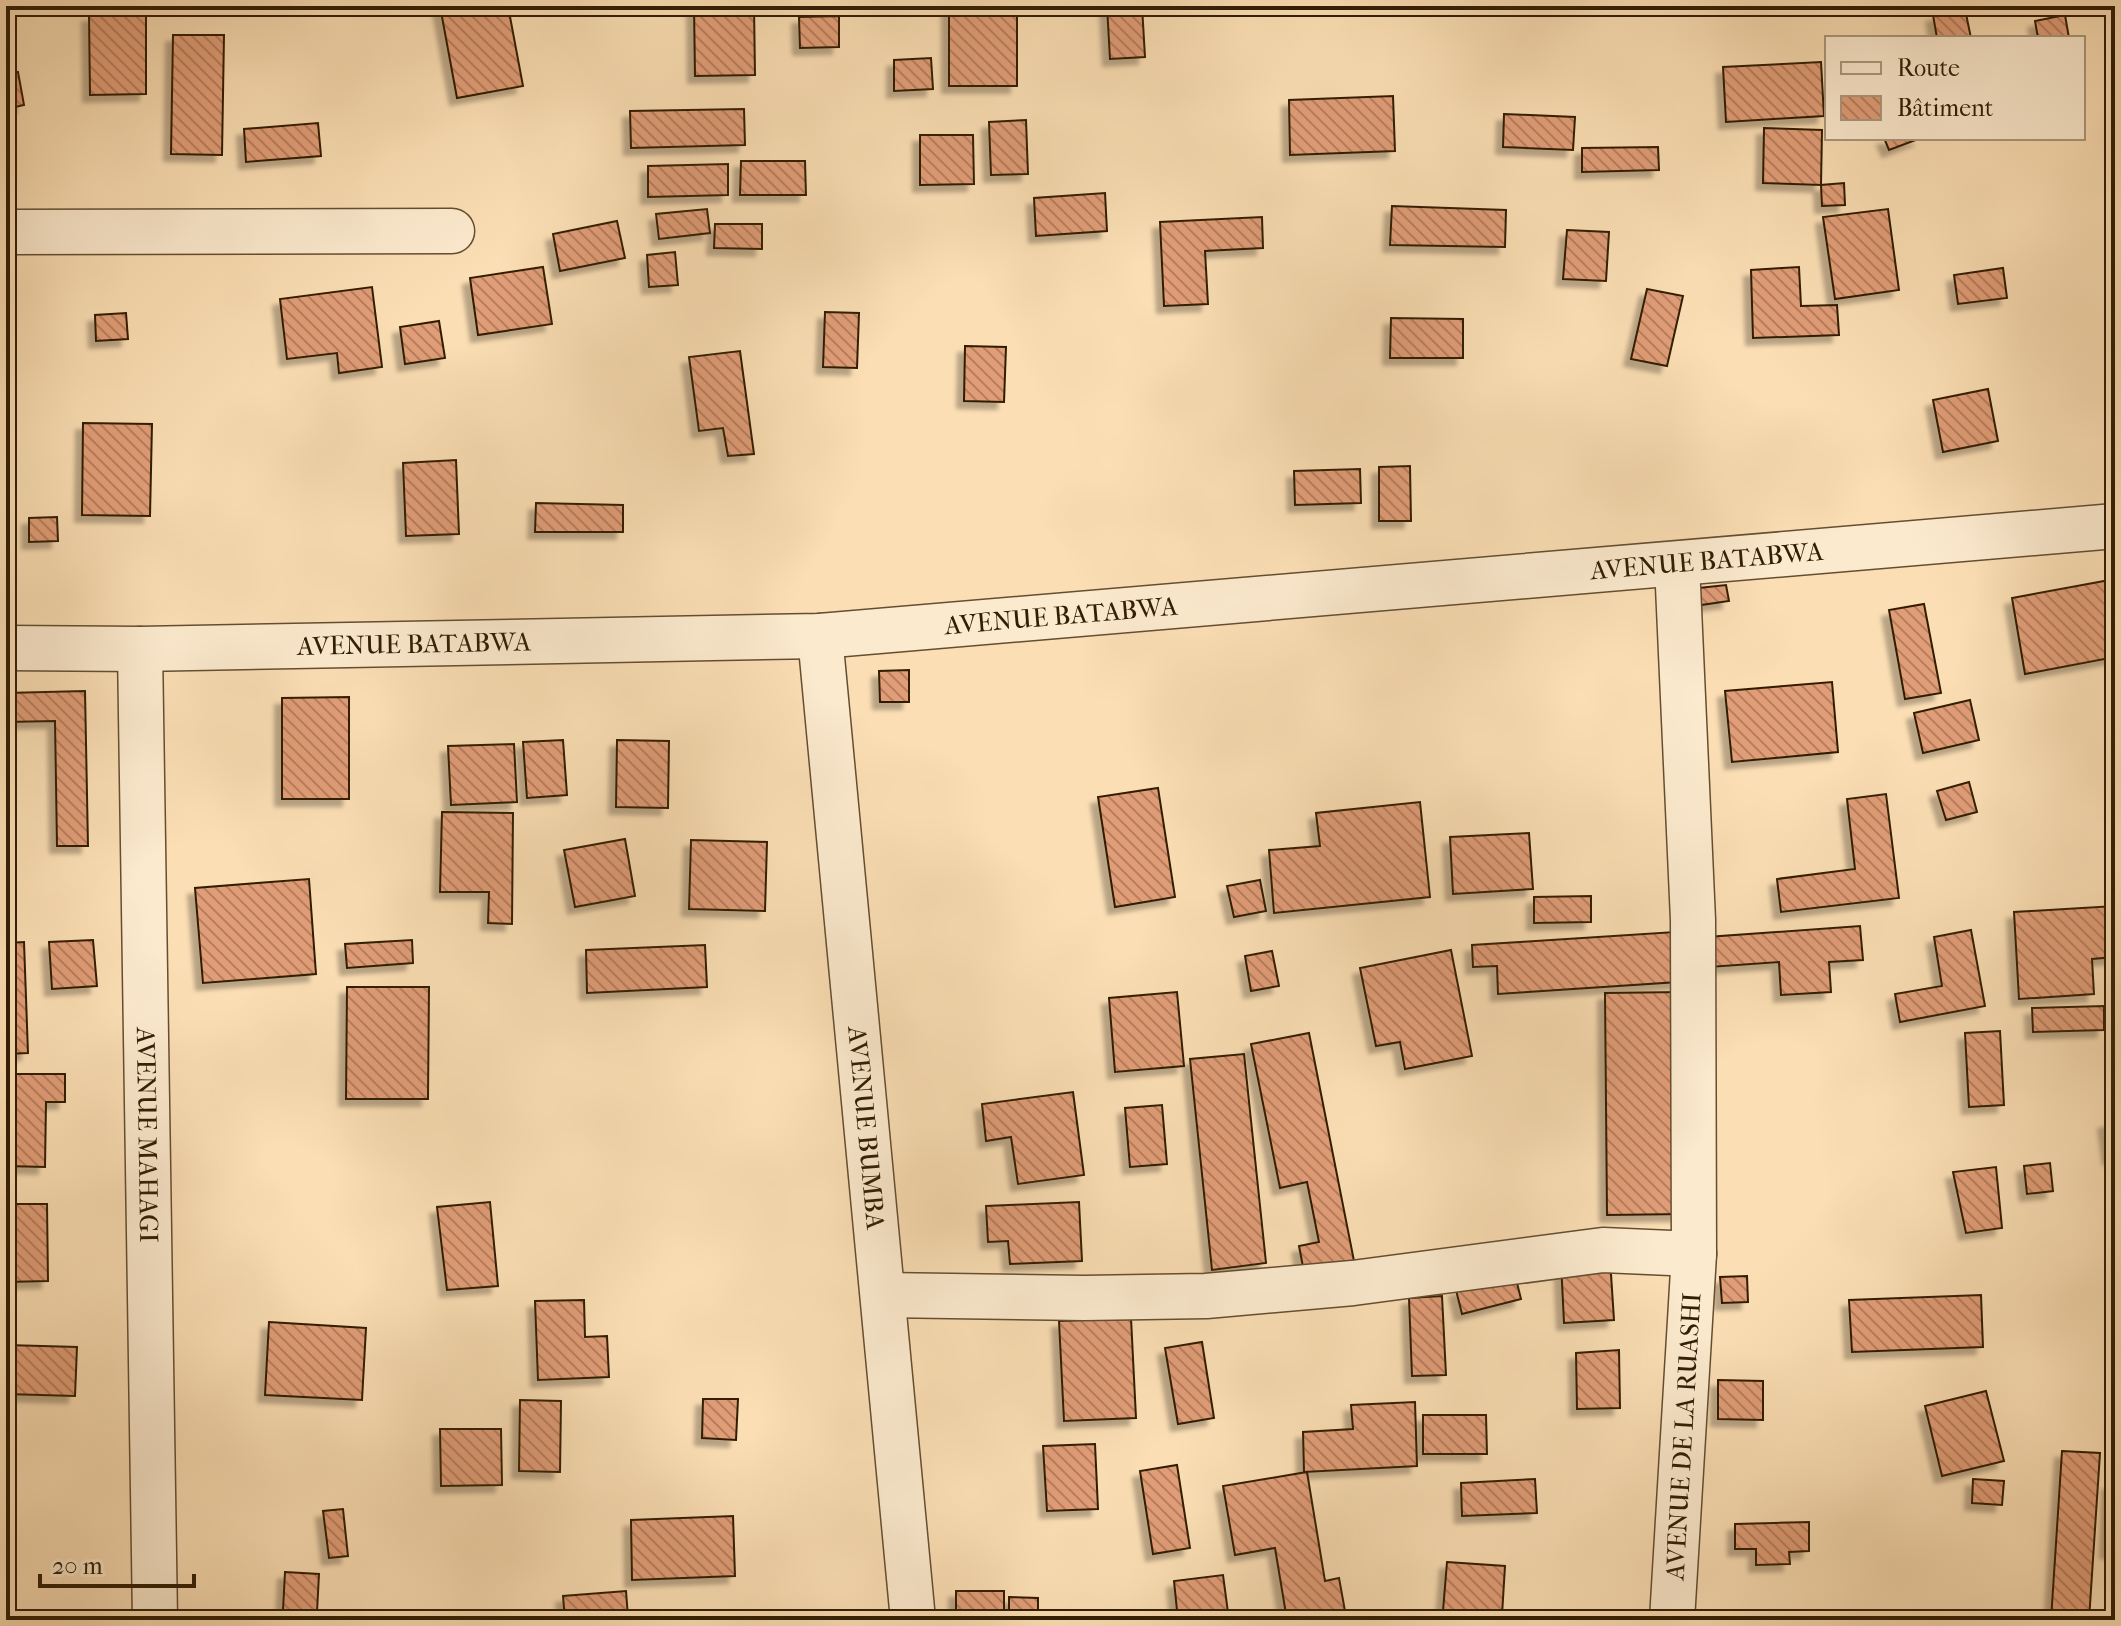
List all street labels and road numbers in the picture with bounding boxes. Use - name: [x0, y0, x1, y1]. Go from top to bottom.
- street label: AVENUE BATABWA: [1588, 536, 1826, 587]
- street label: AVENUE BATABWA: [942, 591, 1180, 641]
- street label: AVENUE BATABWA: [296, 627, 532, 662]
- street label: AVENUE BUMBA: [841, 1024, 891, 1232]
- street label: AVENUE MAHAGI: [130, 1026, 164, 1243]
- street label: AVENUE DE LA RUASHI: [1659, 1292, 1708, 1582]

